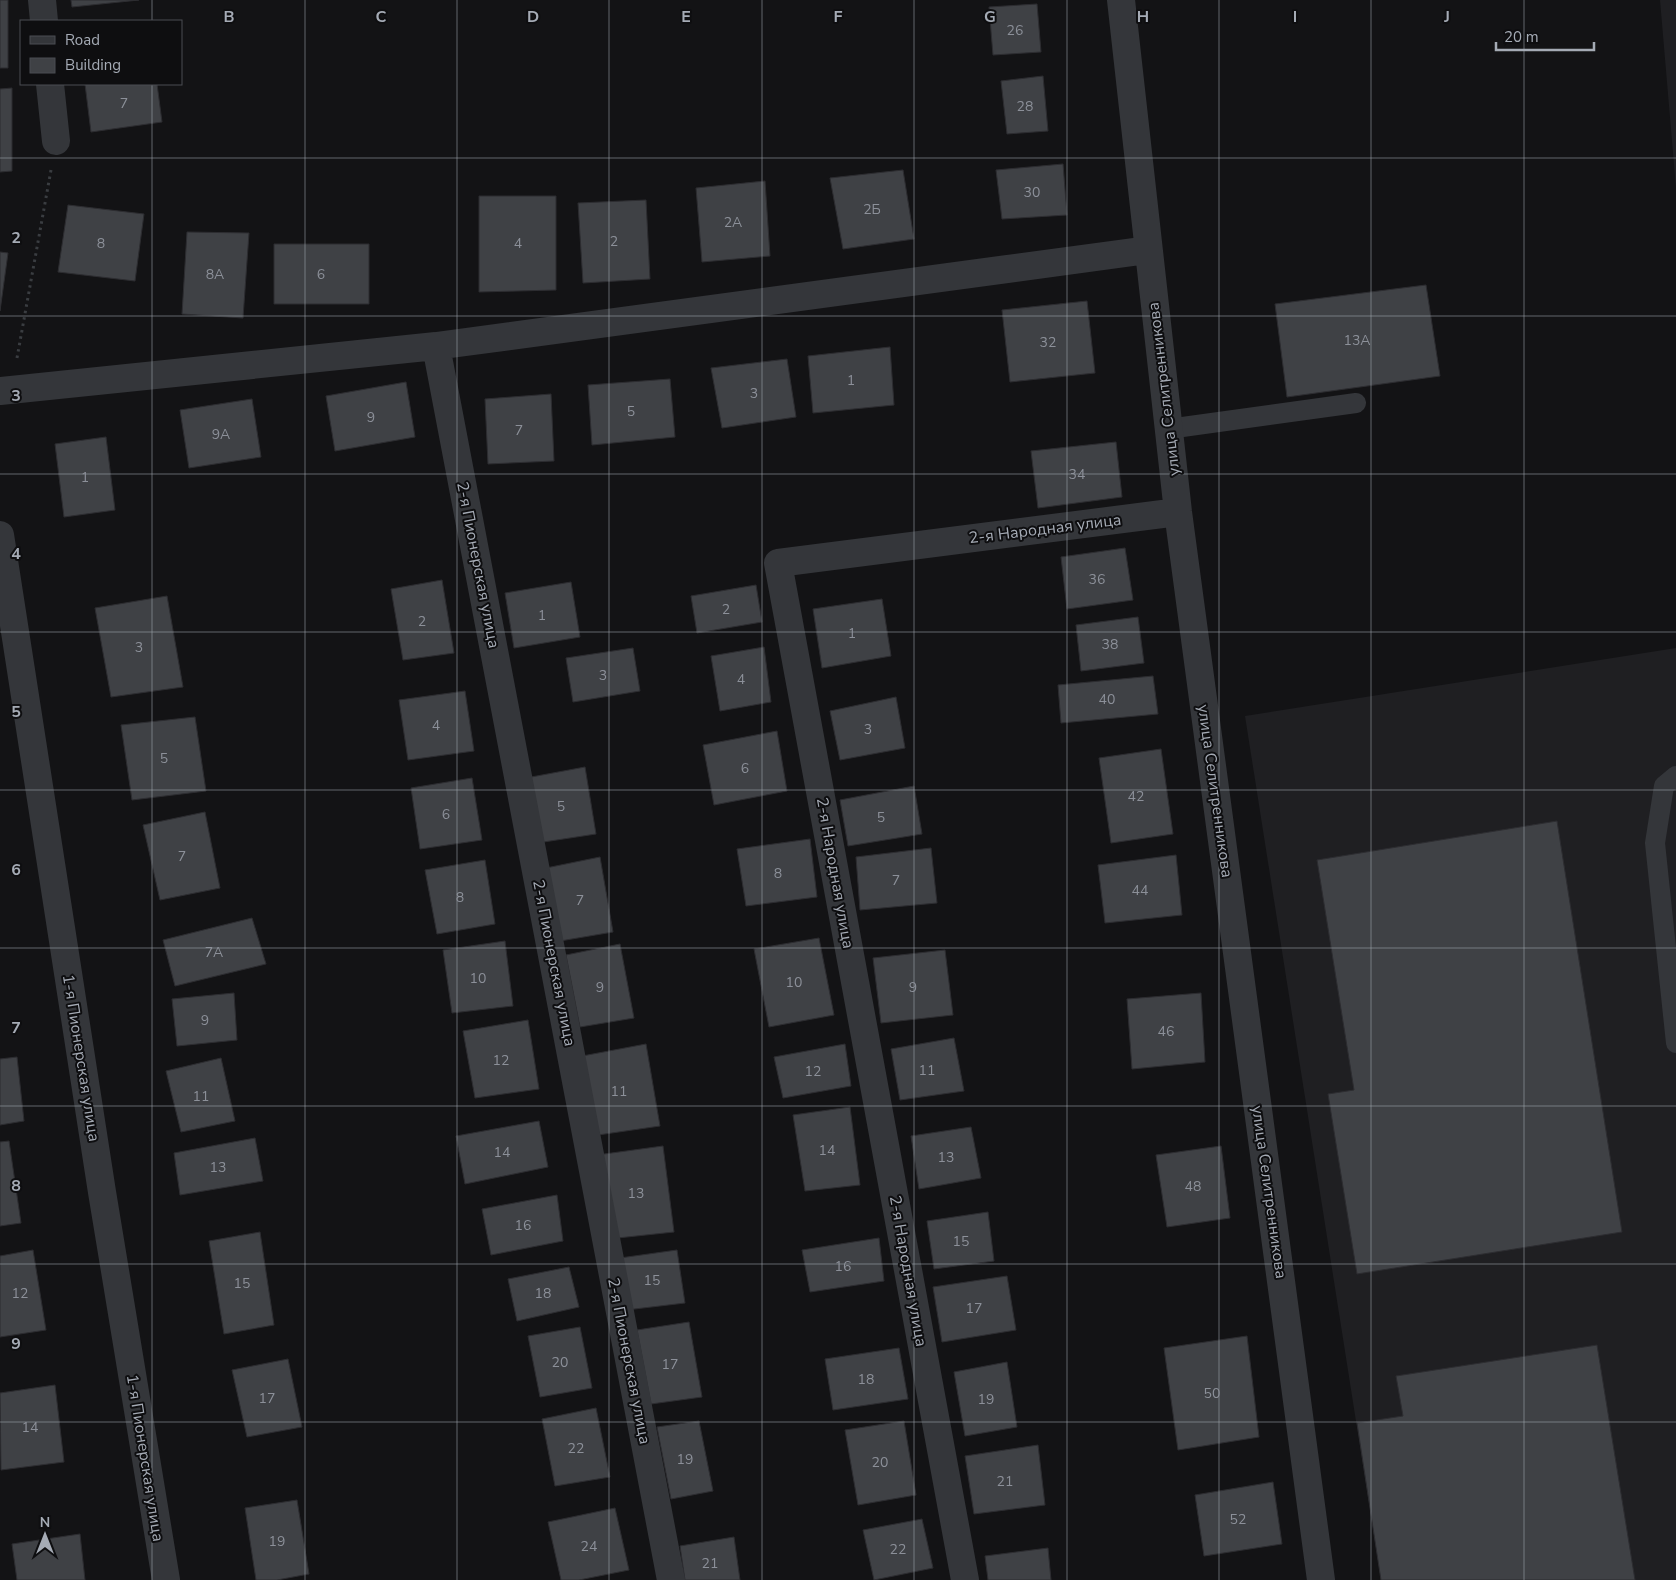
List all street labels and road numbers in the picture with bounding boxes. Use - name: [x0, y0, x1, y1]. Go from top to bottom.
- street label: улица Селитренникова: [1142, 301, 1186, 477]
- street label: 2-я Пионерская улица: [451, 480, 505, 650]
- street label: 2-я Народная улица: [968, 509, 1122, 549]
- street label: улица Селитренникова: [1192, 703, 1238, 879]
- street label: 2-я Народная улица: [811, 796, 859, 950]
- street label: 2-я Пионерская улица: [527, 878, 581, 1048]
- street label: 1-я Пионерская улица: [57, 973, 105, 1143]
- street label: улица Селитренникова: [1246, 1104, 1292, 1280]
- street label: 2-я Народная улица: [884, 1194, 932, 1348]
- street label: 2-я Пионерская улица: [602, 1276, 656, 1446]
- street label: 1-я Пионерская улица: [121, 1373, 169, 1543]

